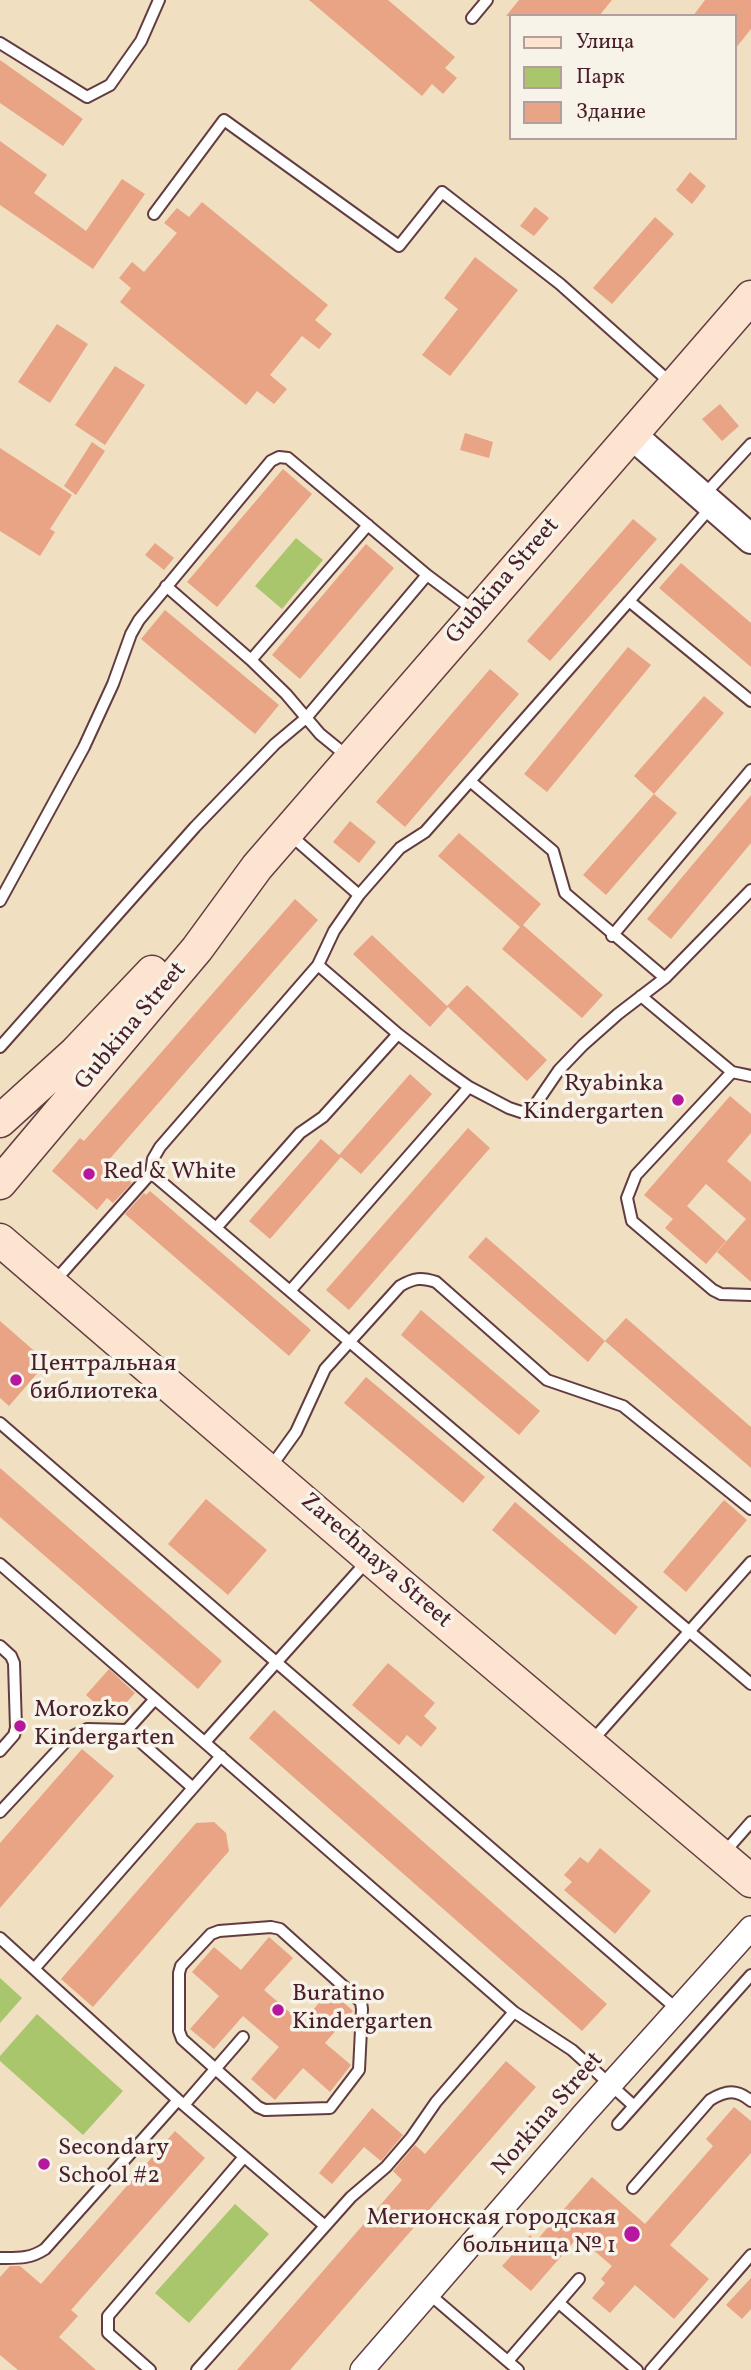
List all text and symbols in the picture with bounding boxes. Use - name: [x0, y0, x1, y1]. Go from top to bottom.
- legend: [510, 14, 737, 140]
- text: Улица: [576, 28, 634, 57]
- text: Парк: [576, 63, 625, 92]
- text: Здание: [576, 98, 646, 127]
- street label: Gubkina Street: [441, 513, 567, 651]
- street label: Gubkina Street: [70, 957, 194, 1097]
- place label: Ryabinka Kindergarten: [523, 1072, 664, 1128]
- marker: Ryabinka Kindergarten: [670, 1092, 686, 1108]
- place label: Red & White: [103, 1160, 236, 1188]
- marker: Red & White: [81, 1166, 97, 1182]
- place label: Центральная библиотека: [30, 1352, 176, 1408]
- marker: Центральная библиотека: [8, 1372, 24, 1388]
- street label: Zarechnaya Street: [293, 1488, 457, 1636]
- place label: Morozko Kindergarten: [34, 1698, 175, 1754]
- marker: Morozko Kindergarten: [12, 1718, 28, 1734]
- place label: Buratino Kindergarten: [292, 1982, 433, 2038]
- marker: Buratino Kindergarten: [270, 2002, 286, 2018]
- street label: Norkina Street: [487, 2047, 611, 2183]
- place label: Secondary School #2: [58, 2136, 169, 2192]
- marker: Secondary School #2: [36, 2156, 52, 2172]
- place label: Мегионская городская больница № 1: [366, 2206, 616, 2262]
- marker: Мегионская городская больница № 1: [622, 2224, 642, 2244]

